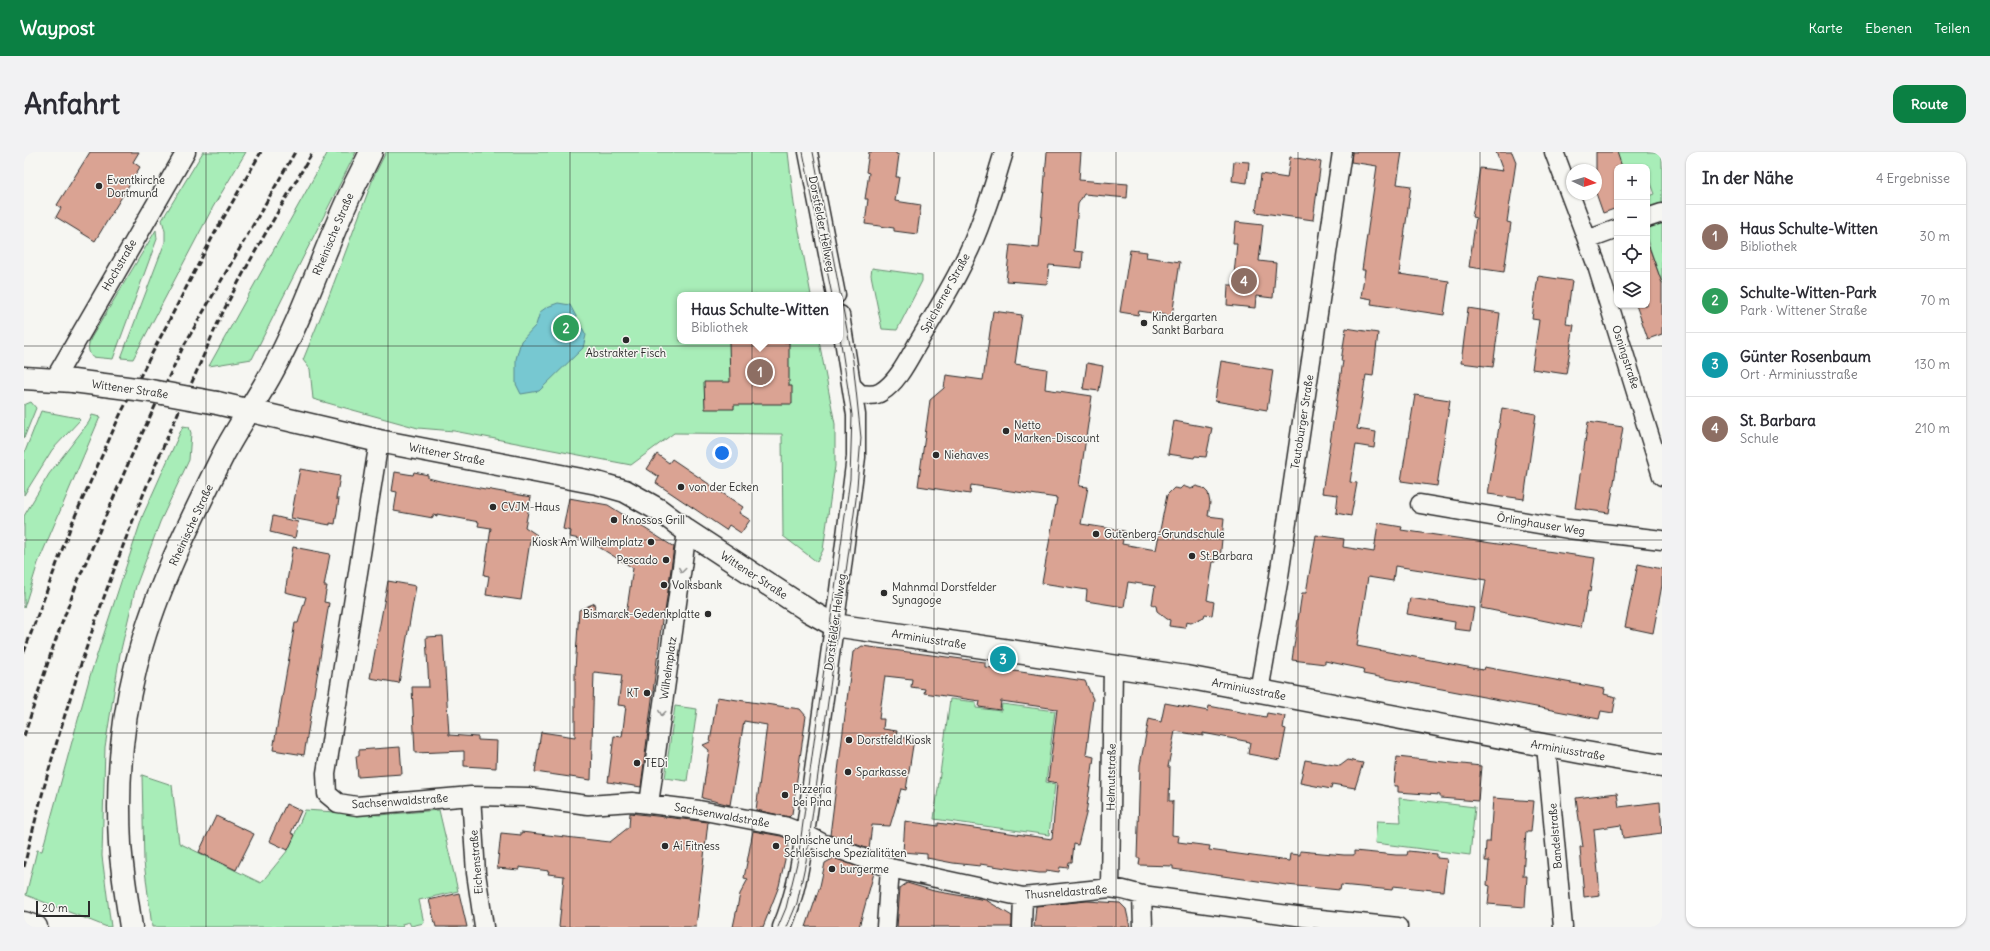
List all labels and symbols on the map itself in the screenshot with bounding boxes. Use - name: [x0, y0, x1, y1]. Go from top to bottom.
- north arrow: [1566, 164, 1602, 200]
- place label: Eventkirche Dortmund: [107, 173, 165, 200]
- street label: Dorstfelder Hellweg: [806, 175, 838, 273]
- marker: Eventkirche Dortmund: [94, 181, 104, 191]
- street label: Rheinische Straße: [309, 191, 357, 277]
- street label: Hochstraße: [99, 237, 139, 293]
- street label: Spicherner Straße: [917, 251, 973, 335]
- pin: 4: [1231, 266, 1257, 296]
- place label: Kindergarten Sankt Barbara: [1152, 310, 1224, 337]
- pin: 2: [553, 313, 579, 343]
- marker: Kindergarten Sankt Barbara: [1139, 318, 1149, 328]
- street label: Osningstraße: [1609, 323, 1643, 391]
- marker: Abstrakter Fisch: [621, 335, 631, 345]
- place label: Abstrakter Fisch: [586, 346, 666, 360]
- pin: 1: [747, 357, 773, 387]
- street label: Teutoburger Straße: [1288, 374, 1316, 470]
- street label: Wittener Straße: [91, 377, 169, 401]
- place label: Netto Marken-Discount: [1014, 418, 1100, 445]
- marker: Netto Marken-Discount: [1001, 426, 1011, 436]
- street label: Wittener Straße: [408, 440, 486, 468]
- your location: [712, 443, 732, 463]
- place label: Niehaves: [944, 448, 989, 462]
- marker: Niehaves: [931, 450, 941, 460]
- place label: von der Ecken: [689, 480, 759, 494]
- street label: Rheinische Straße: [166, 482, 216, 568]
- marker: von der Ecken: [676, 482, 686, 492]
- place label: CVJM-Haus: [501, 500, 560, 514]
- marker: CVJM-Haus: [488, 502, 498, 512]
- street label: Örlinghauser Weg: [1496, 509, 1586, 538]
- place label: Knossos Grill: [622, 513, 685, 527]
- marker: Knossos Grill: [609, 515, 619, 525]
- place label: Gutenberg-Grundschule: [1104, 527, 1225, 541]
- marker: Gutenberg-Grundschule: [1091, 529, 1101, 539]
- place label: Kiosk Am Wilhelmplatz: [532, 535, 643, 549]
- marker: Kiosk Am Wilhelmplatz: [646, 537, 656, 547]
- street label: Wittener Straße: [718, 548, 790, 602]
- place label: St.Barbara: [1200, 549, 1253, 563]
- marker: St.Barbara: [1187, 551, 1197, 561]
- place label: Pescado: [616, 553, 658, 567]
- marker: Pescado: [661, 555, 671, 565]
- one-way arrow: [678, 567, 687, 573]
- street label: Dorstfelder Hellweg: [821, 573, 849, 671]
- place label: Volksbank: [672, 578, 722, 592]
- marker: Volksbank: [659, 580, 669, 590]
- place label: Mahnmal Dorstfelder Synagoge: [892, 580, 997, 607]
- marker: Mahnmal Dorstfelder Synagoge: [879, 588, 889, 598]
- place label: Bismarck-Gedenkplatte: [583, 607, 700, 621]
- marker: Bismarck-Gedenkplatte: [703, 609, 713, 619]
- street label: Arminiusstraße: [891, 626, 967, 652]
- street label: Wilhelmplatz: [657, 636, 679, 700]
- pin: 3: [990, 644, 1016, 674]
- street label: Arminiusstraße: [1211, 675, 1287, 703]
- place label: KT: [626, 686, 639, 700]
- marker: KT: [642, 688, 652, 698]
- one-way arrow: [658, 710, 667, 716]
- place label: Dorstfeld Kiosk: [857, 733, 931, 747]
- marker: Dorstfeld Kiosk: [844, 735, 854, 745]
- street label: Arminiusstraße: [1530, 737, 1606, 763]
- street label: Helmutstraße: [1103, 743, 1119, 811]
- place label: TEDi: [645, 756, 667, 770]
- marker: TEDi: [632, 758, 642, 768]
- place label: Sparkasse: [856, 765, 907, 779]
- marker: Sparkasse: [843, 767, 853, 777]
- place label: Pizzeria bei Pina: [793, 782, 832, 809]
- marker: Pizzeria bei Pina: [780, 790, 790, 800]
- street label: Sachsenwaldstraße: [351, 791, 449, 811]
- street label: Sachsenwaldstraße: [673, 800, 771, 830]
- street label: Bandelstraße: [1545, 802, 1565, 869]
- street label: Eichenstraße: [466, 829, 486, 895]
- place label: Polnische und Schlesische Spezialitäten: [784, 833, 907, 860]
- place label: Ai Fitness: [673, 839, 720, 853]
- marker: Ai Fitness: [660, 841, 670, 851]
- marker: Polnische und Schlesische Spezialitäten: [771, 841, 781, 851]
- place label: burgerme: [840, 862, 889, 876]
- marker: burgerme: [827, 864, 837, 874]
- street label: Thusneldastraße: [1024, 882, 1108, 902]
- scale bar: [36, 899, 90, 918]

